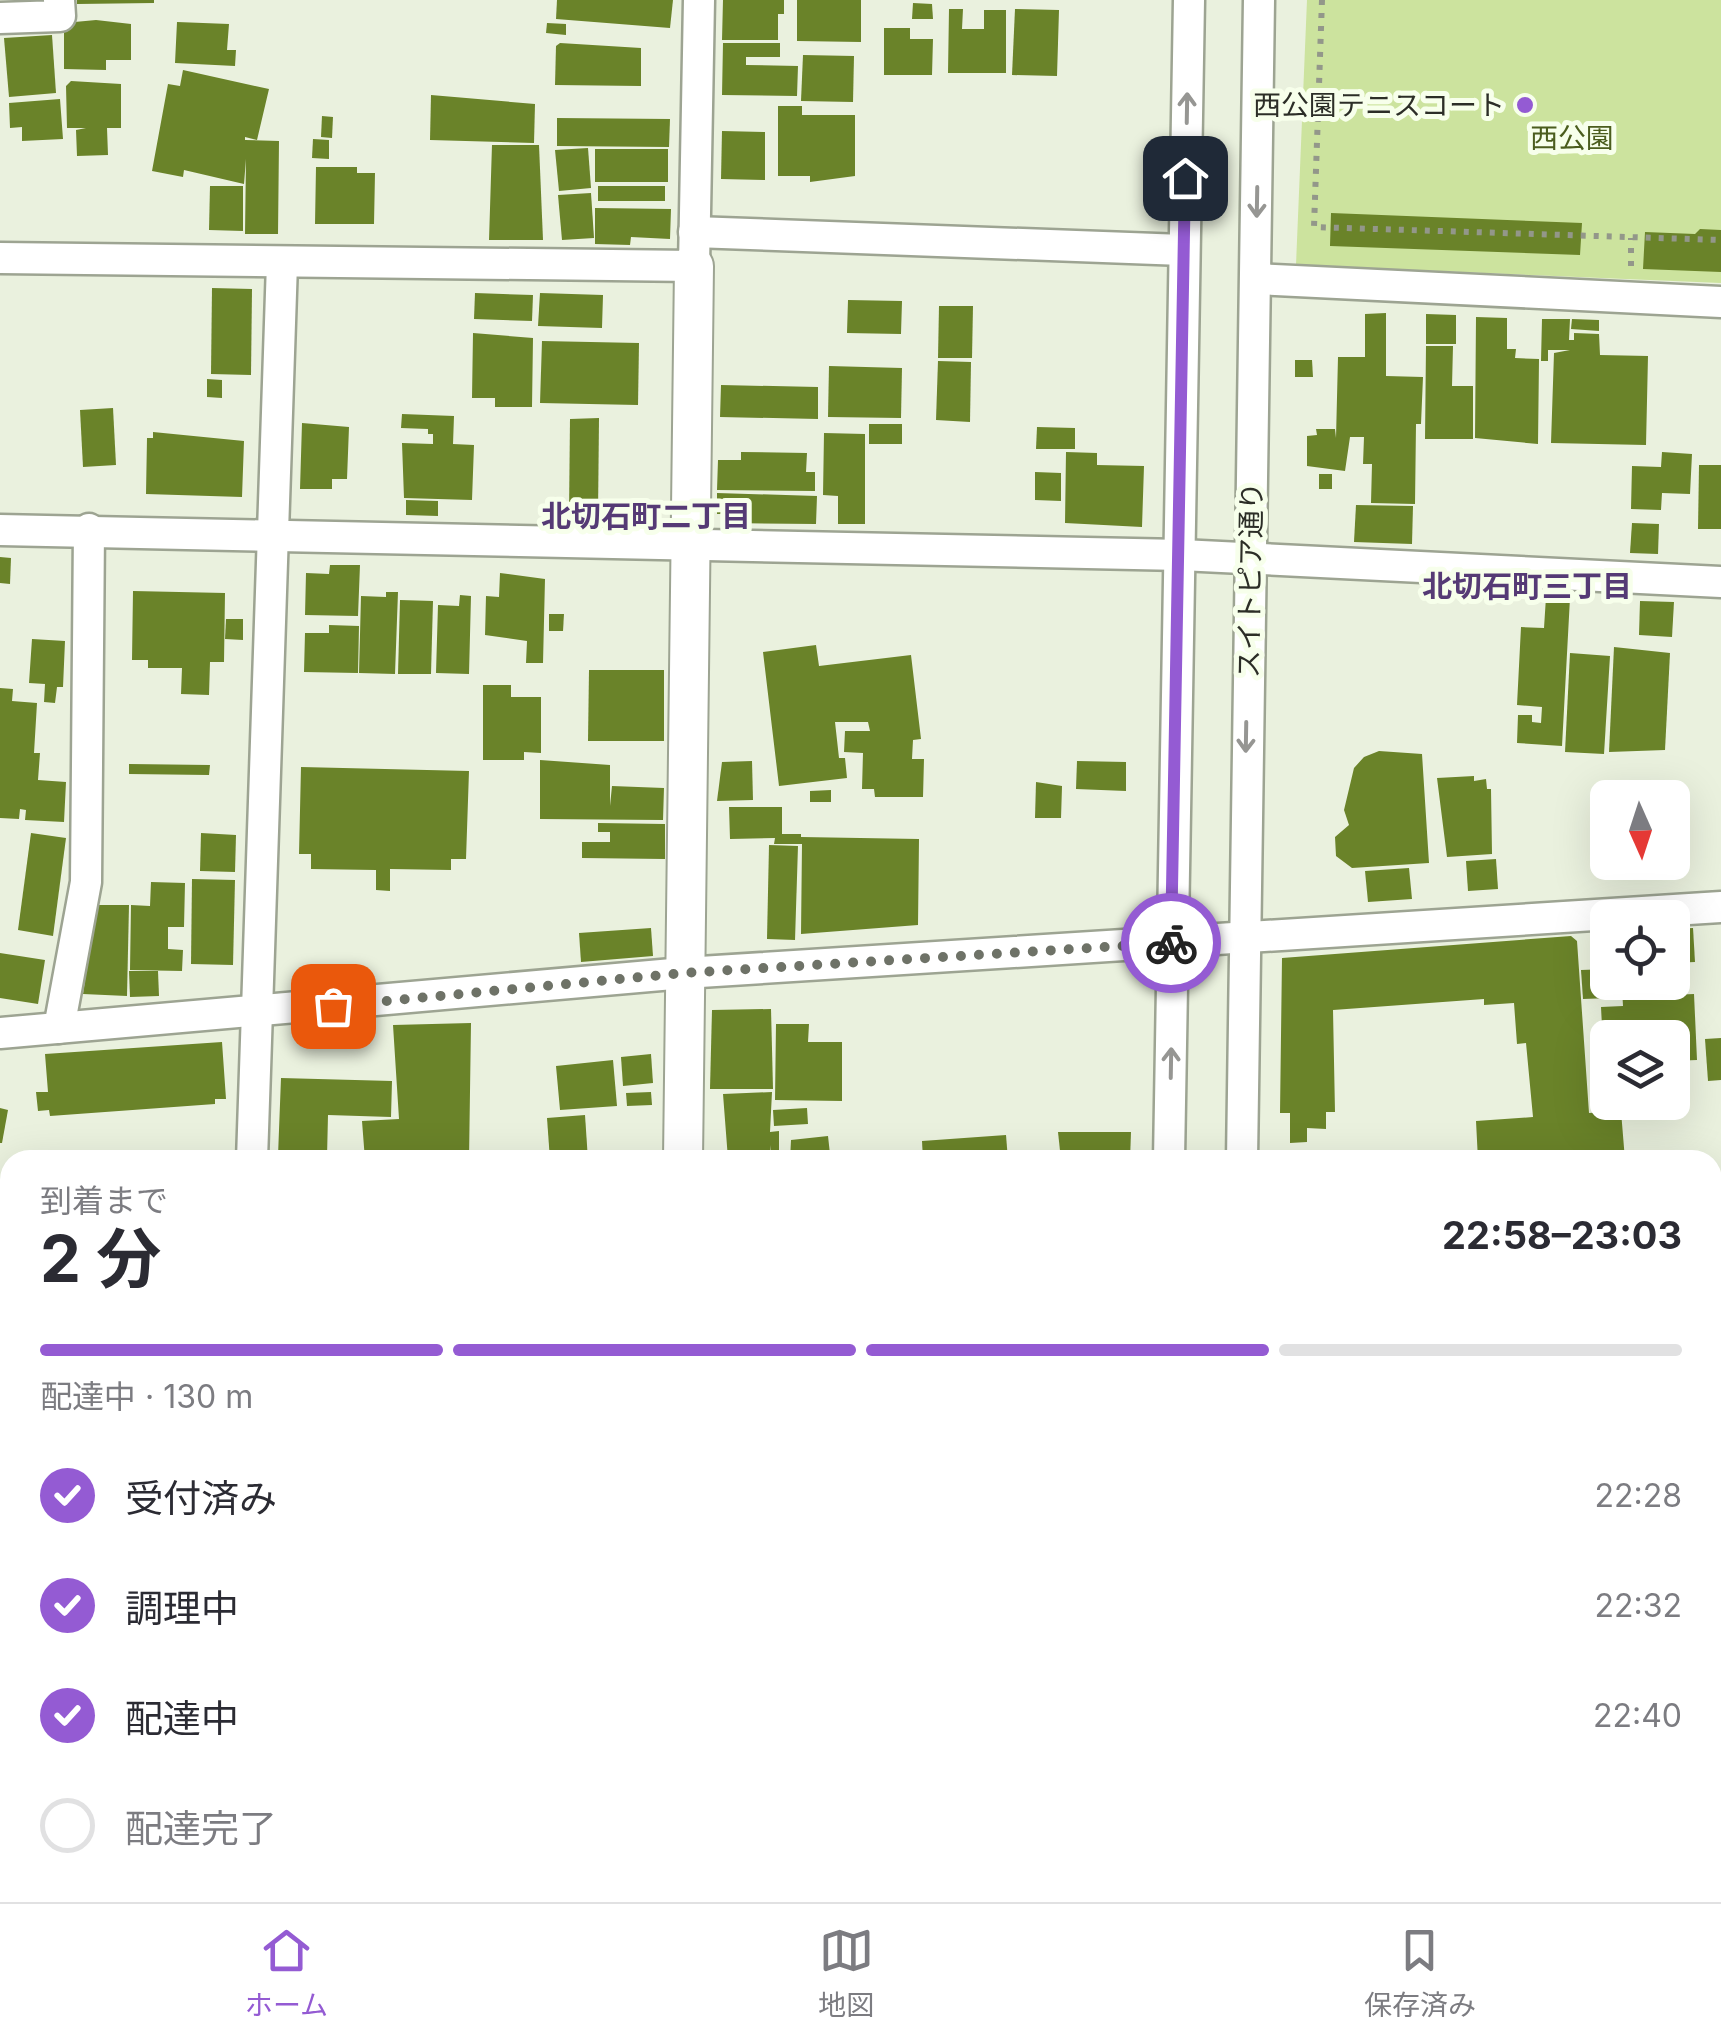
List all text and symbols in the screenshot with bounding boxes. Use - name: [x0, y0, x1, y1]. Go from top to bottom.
- place label: 西公園テニスコート: [1253, 88, 1505, 122]
- one-way arrow: [1177, 92, 1196, 124]
- marker: 西公園テニスコート: [1514, 94, 1536, 116]
- park label: 西公園: [1530, 121, 1614, 155]
- pin: [1143, 136, 1228, 221]
- icon: home: [1158, 151, 1213, 206]
- one-way arrow: [1247, 186, 1266, 218]
- street label: スイトピア通り: [1231, 482, 1269, 678]
- district label: 北切石町二丁目: [541, 498, 751, 534]
- district label: 北切石町三丁目: [1422, 568, 1632, 604]
- one-way arrow: [1237, 721, 1256, 753]
- north arrow: [1590, 780, 1690, 880]
- map controls: [1590, 780, 1690, 1120]
- courier: [1121, 893, 1221, 993]
- button: locate: [1590, 900, 1690, 1000]
- icon: bike: [1144, 916, 1199, 971]
- pin: [291, 964, 376, 1049]
- icon: bag: [306, 979, 361, 1034]
- button: layers: [1590, 1020, 1690, 1120]
- one-way arrow: [1161, 1047, 1180, 1079]
- text: 到着まで: [40, 1181, 168, 1220]
- text: 22:58–23:03: [1442, 1212, 1682, 1258]
- text: 2 分: [40, 1219, 161, 1298]
- text: 配達中 · 130 m: [40, 1377, 253, 1416]
- icon: check: [40, 1468, 95, 1523]
- text: 受付済み: [125, 1475, 277, 1521]
- text: 22:28: [1594, 1476, 1682, 1515]
- icon: check: [40, 1578, 95, 1633]
- text: 調理中: [125, 1585, 239, 1631]
- text: 22:32: [1594, 1586, 1682, 1625]
- icon: check: [40, 1688, 95, 1743]
- text: 配達中: [125, 1695, 239, 1741]
- text: 22:40: [1593, 1696, 1682, 1735]
- text: 配達完了: [125, 1805, 277, 1851]
- tab: ホーム: [245, 1923, 328, 2023]
- tab: 地図: [818, 1923, 874, 2023]
- tab: 保存済み: [1364, 1923, 1476, 2023]

